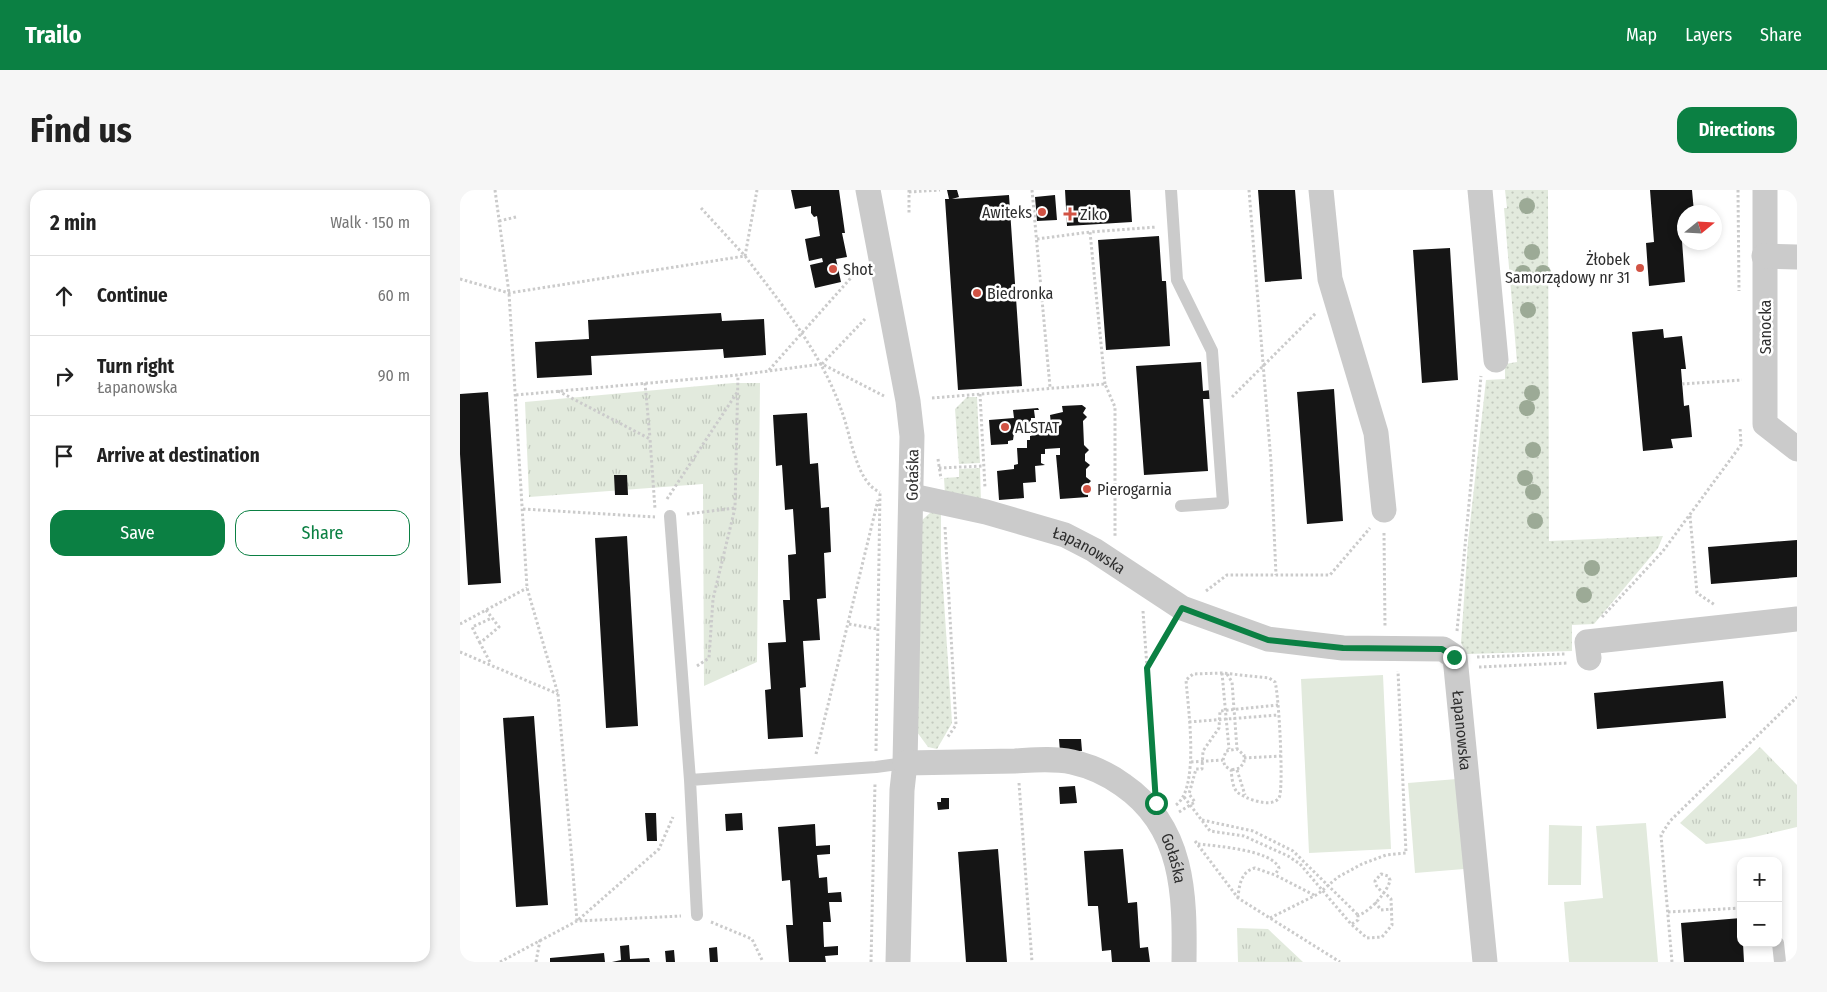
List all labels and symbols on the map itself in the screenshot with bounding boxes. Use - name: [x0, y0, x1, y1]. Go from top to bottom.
- place label: Awiteks: [982, 203, 1032, 222]
- place label: Ziko: [1080, 205, 1107, 224]
- north arrow: [1677, 205, 1722, 250]
- marker: Awiteks: [1036, 206, 1048, 218]
- marker: Ziko: [1064, 208, 1076, 220]
- place label: Żłobek Samorządowy nr 31: [1505, 250, 1631, 288]
- place label: Shot: [843, 260, 874, 279]
- marker: Żłobek Samorządowy nr 31: [1634, 262, 1646, 274]
- marker: Shot: [827, 263, 839, 275]
- place label: Biedronka: [987, 284, 1053, 303]
- marker: Biedronka: [971, 287, 983, 299]
- street label: Sanocka: [1756, 300, 1775, 354]
- place label: ALSTAT: [1015, 418, 1060, 437]
- marker: ALSTAT: [999, 421, 1011, 433]
- street label: Gołaśka: [903, 449, 922, 501]
- place label: Pierogarnia: [1097, 480, 1172, 499]
- marker: Pierogarnia: [1081, 483, 1093, 495]
- street label: Łapanowska: [1050, 523, 1129, 578]
- route end: [1443, 646, 1466, 669]
- street label: Łapanowska: [1448, 689, 1475, 771]
- route start: [1145, 792, 1168, 815]
- street label: Gołaśka: [1157, 830, 1190, 885]

